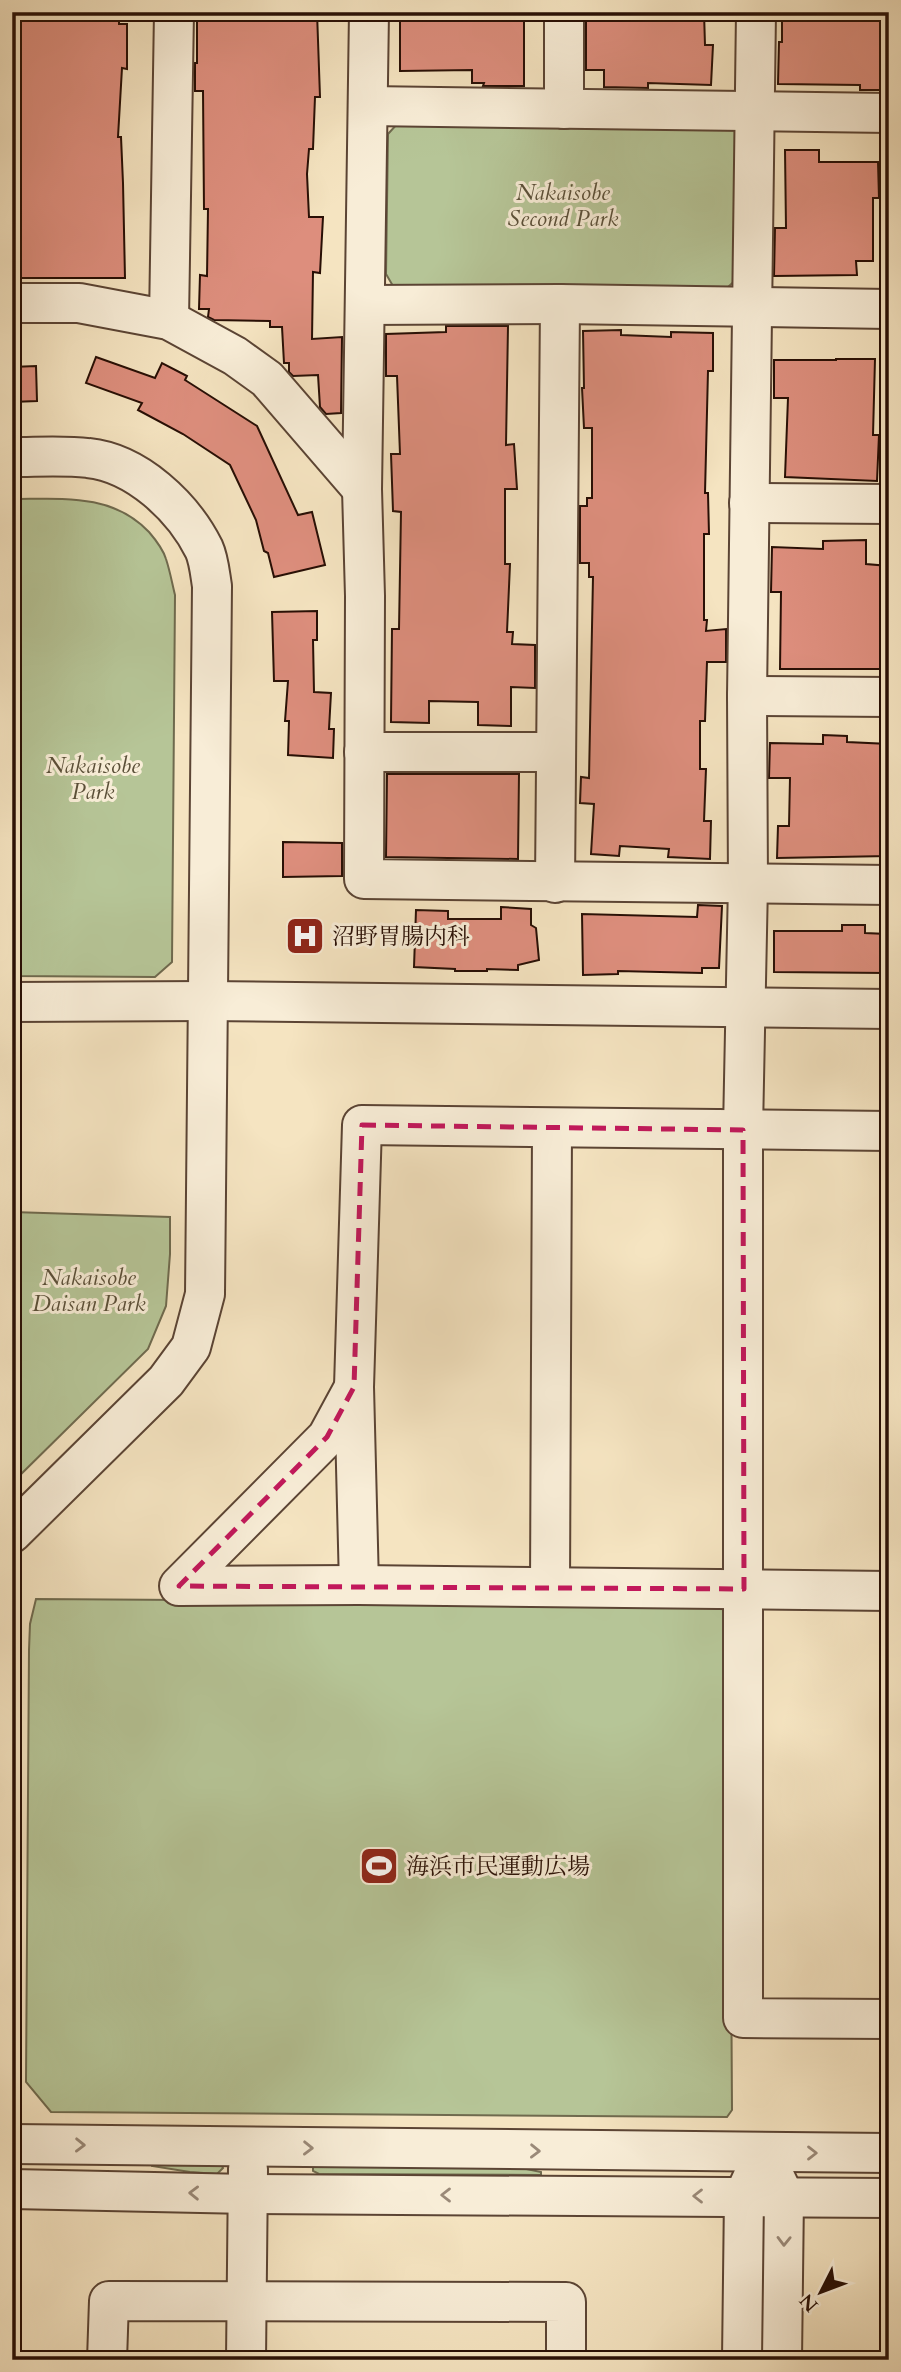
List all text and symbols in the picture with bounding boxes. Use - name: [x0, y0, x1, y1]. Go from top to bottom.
- park label: Nakaisobe Second Park: [508, 177, 619, 234]
- park label: Nakaisobe Park: [46, 750, 140, 807]
- hospital icon: 沼野胃腸内科: [284, 915, 326, 957]
- place label: 沼野胃腸内科: [332, 921, 470, 952]
- park label: Nakaisobe Daisan Park: [32, 1262, 146, 1319]
- sports icon: 海浜市民運動広場: [358, 1845, 400, 1887]
- place label: 海浜市民運動広場: [406, 1851, 590, 1882]
- one-way arrow: [76, 2137, 86, 2153]
- one-way arrow: [303, 2141, 314, 2156]
- one-way arrow: [531, 2143, 541, 2159]
- one-way arrow: [807, 2145, 818, 2161]
- one-way arrow: [188, 2185, 199, 2200]
- one-way arrow: [440, 2187, 451, 2203]
- one-way arrow: [692, 2188, 703, 2204]
- one-way arrow: [776, 2236, 792, 2246]
- north arrow: [786, 2256, 856, 2326]
- text: N: [794, 2288, 824, 2318]

